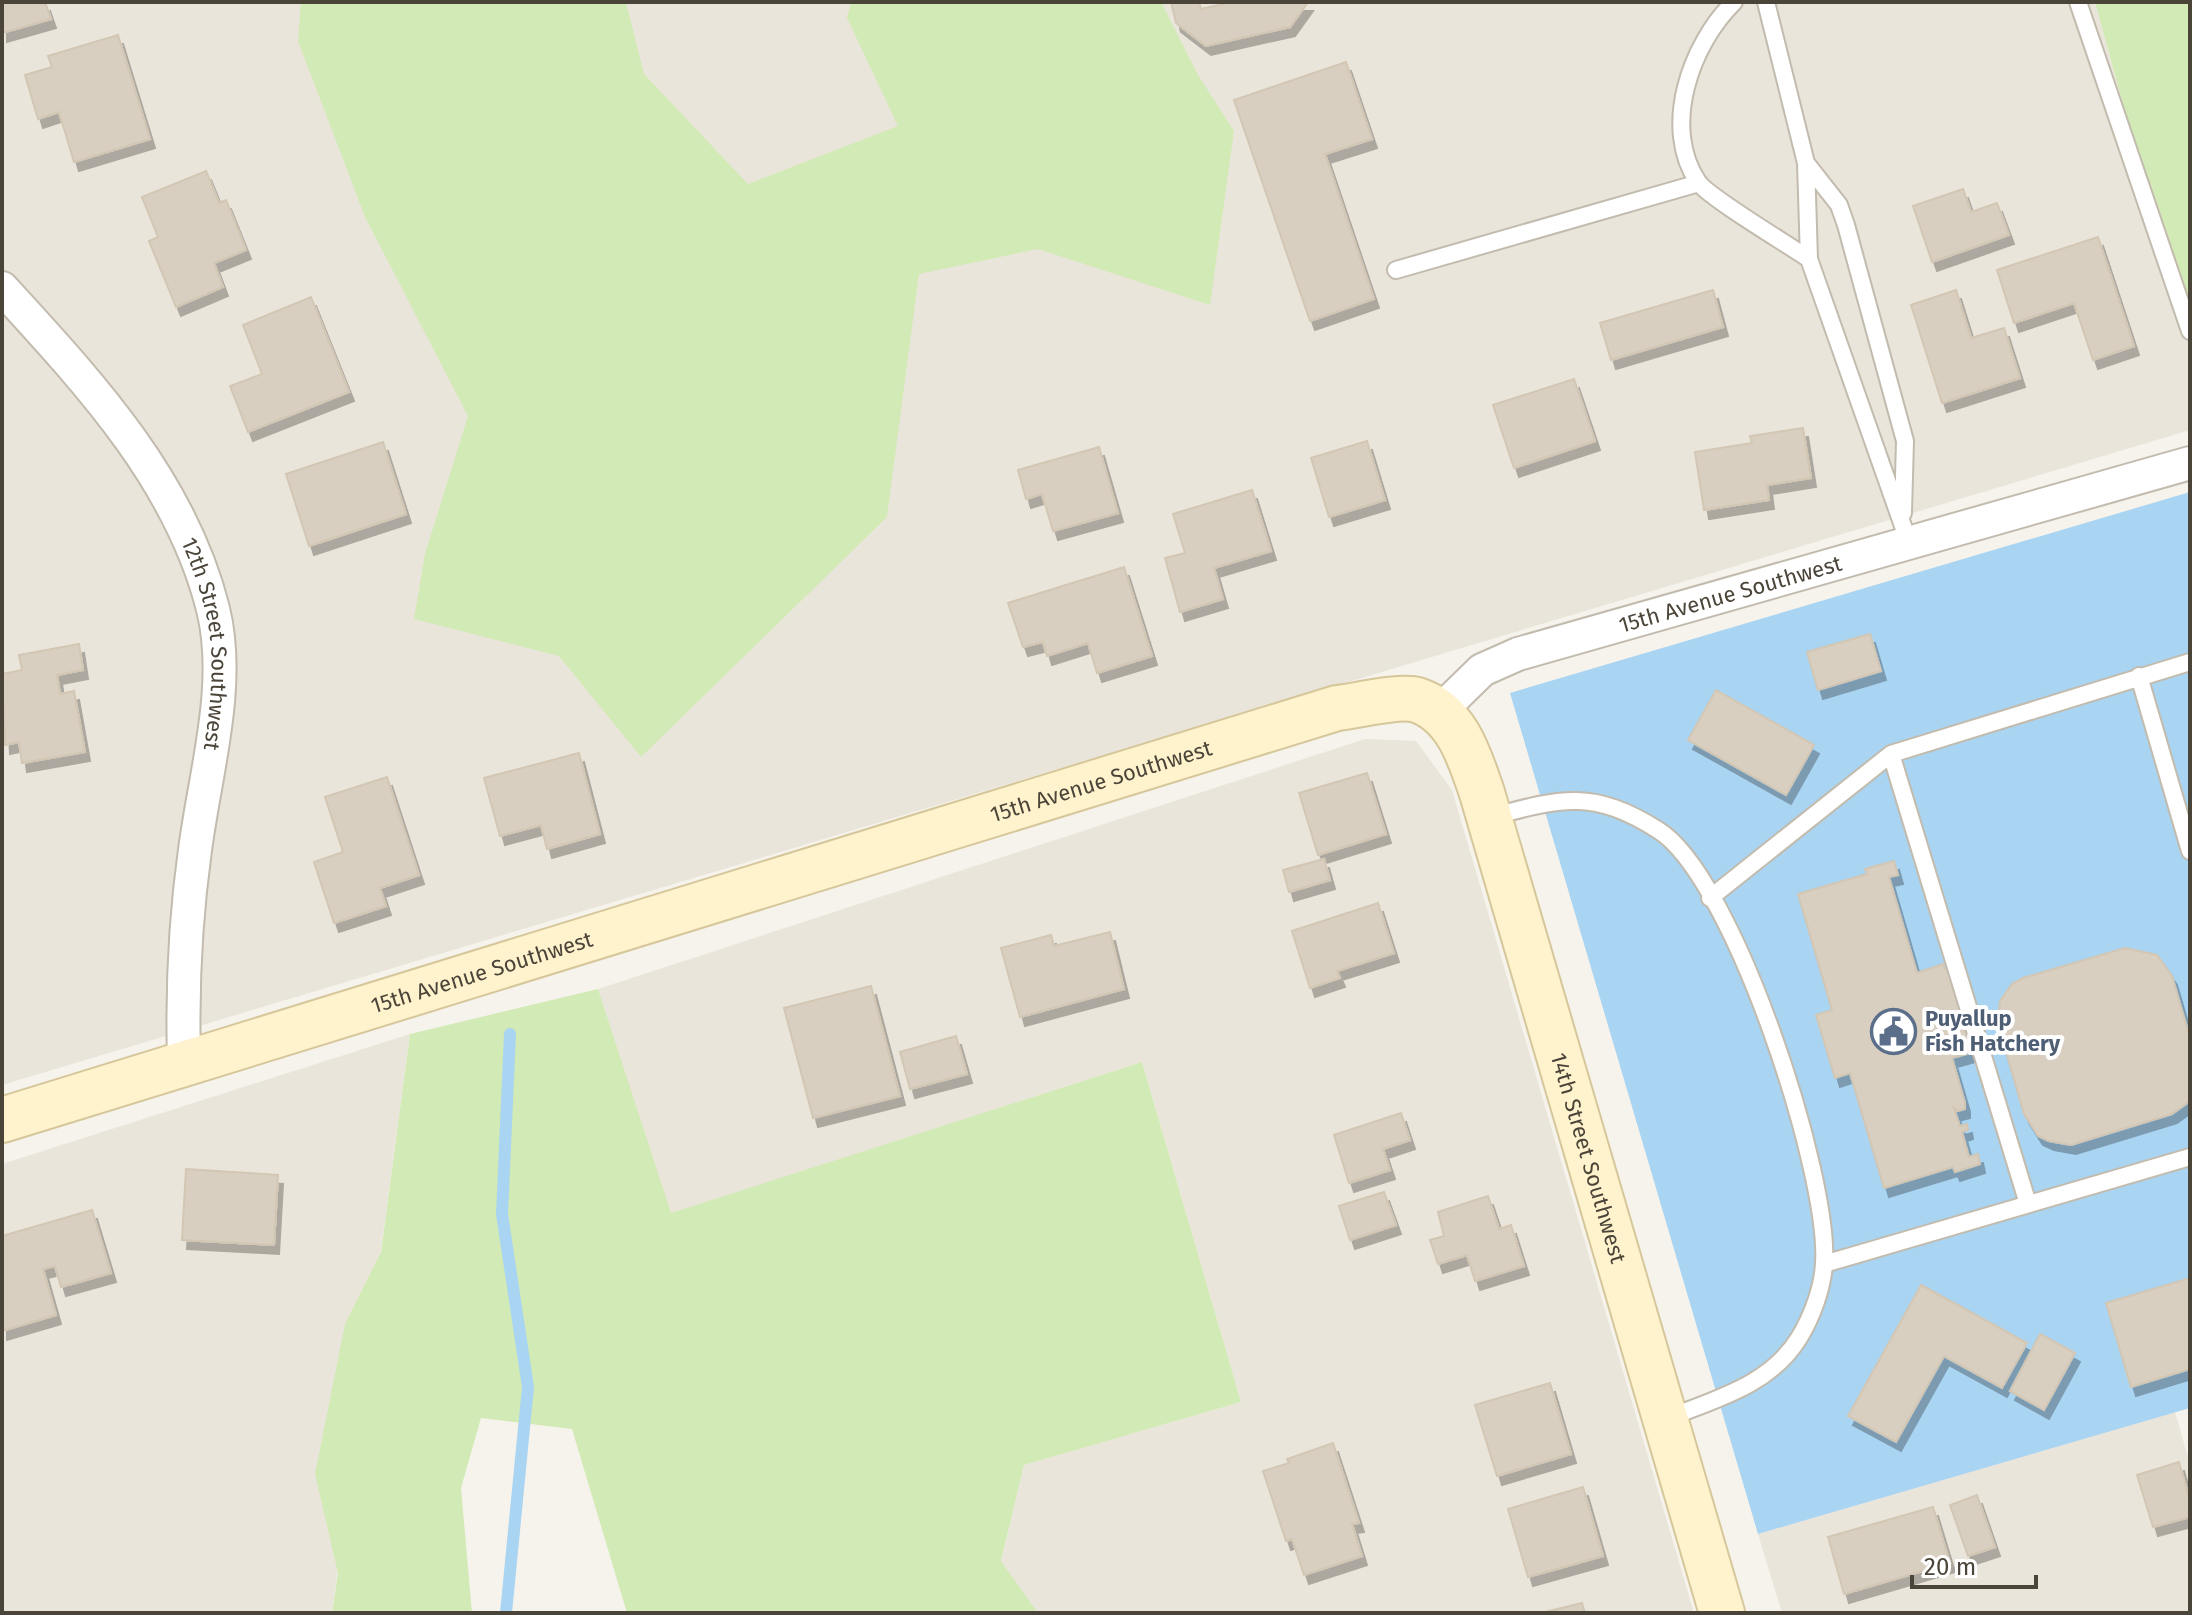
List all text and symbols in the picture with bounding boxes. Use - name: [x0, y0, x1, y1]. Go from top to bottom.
- street label: 12th Street Southwest: [176, 533, 233, 752]
- street label: 15th Avenue Southwest: [1616, 549, 1845, 638]
- street label: 15th Avenue Southwest: [987, 734, 1215, 828]
- street label: 15th Avenue Southwest: [368, 925, 596, 1019]
- place label: Puyallup Fish Hatchery: [1925, 1005, 2061, 1057]
- public building icon: Puyallup Fish Hatchery: [1870, 1007, 1918, 1055]
- street label: 14th Street Southwest: [1545, 1049, 1632, 1266]
- scale bar: [1912, 1539, 2036, 1589]
- text: 20 m: [1924, 1553, 1976, 1581]

